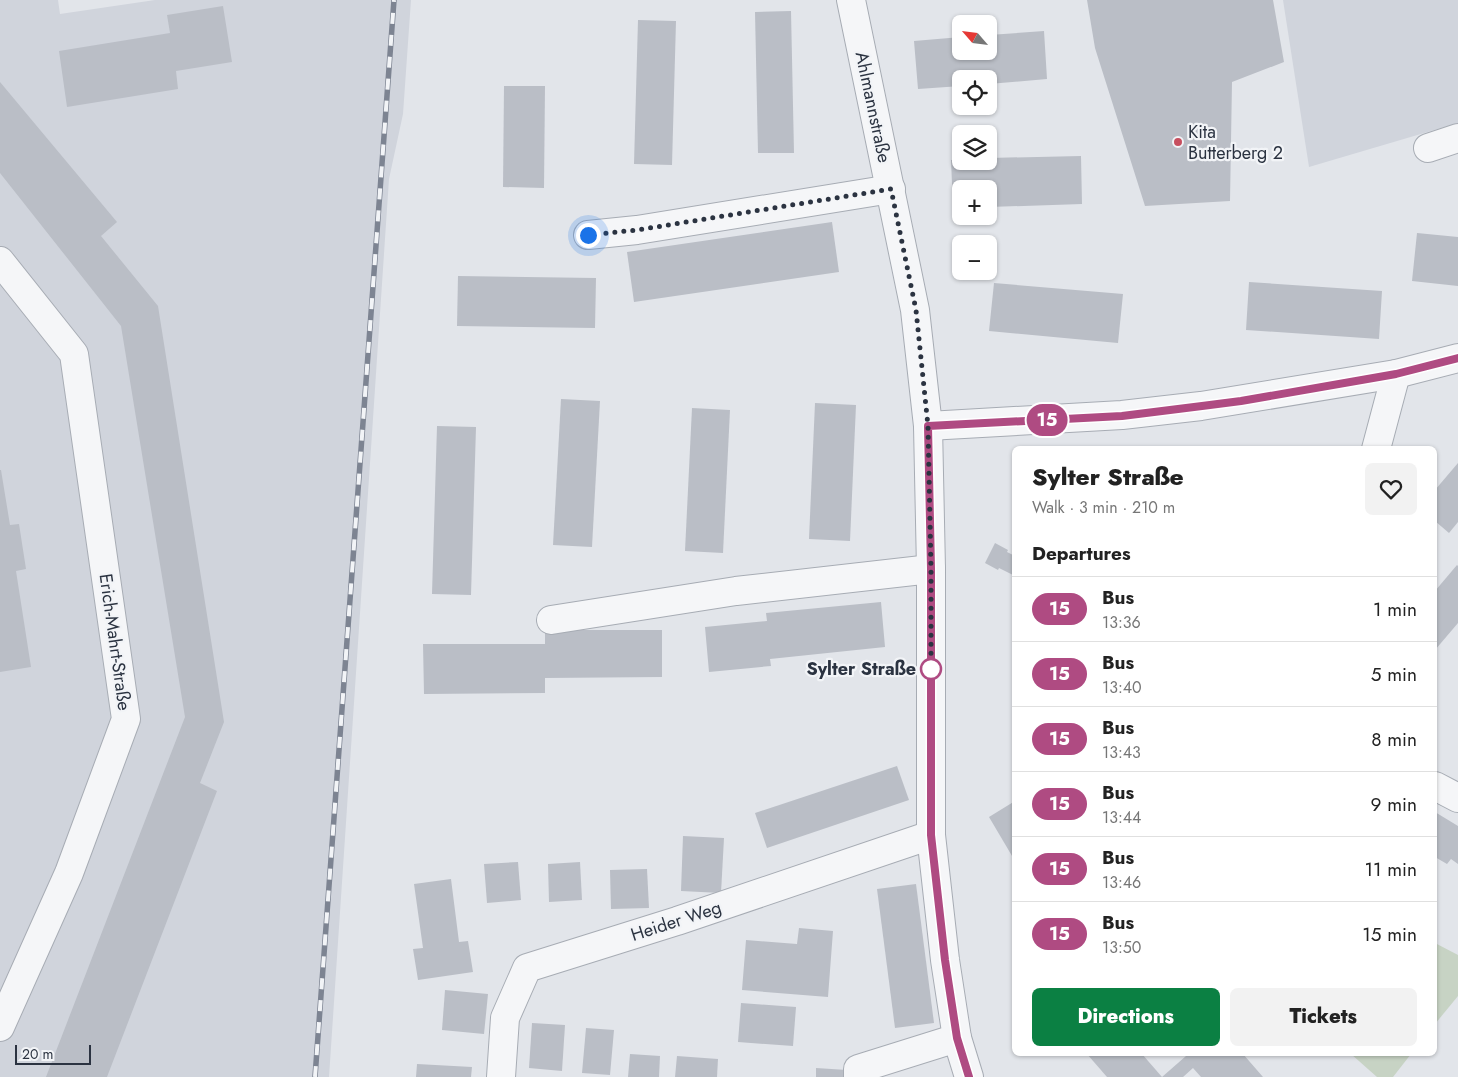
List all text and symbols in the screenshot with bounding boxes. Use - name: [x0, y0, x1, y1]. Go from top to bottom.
- north arrow: [952, 15, 998, 60]
- map controls: [952, 15, 997, 280]
- street label: Ahlmannstraße: [849, 49, 897, 165]
- button: locate: [952, 70, 997, 115]
- place label: Kita Butterberg 2: [1188, 119, 1283, 166]
- button: layers: [952, 125, 997, 170]
- marker: Kita Butterberg 2: [1172, 136, 1184, 148]
- button: +: [952, 180, 997, 225]
- your location: [576, 223, 601, 248]
- button: −: [952, 235, 997, 280]
- line badge: 15: [1024, 404, 1070, 436]
- text: 15: [1037, 407, 1057, 433]
- text: Sylter Straße: [1032, 459, 1184, 494]
- button: heart: [1365, 463, 1417, 515]
- text: Walk · 3 min · 210 m: [1032, 496, 1175, 519]
- text: Departures: [1032, 540, 1131, 567]
- street label: Erich-Mahrt-Straße: [93, 572, 137, 712]
- text: Bus: [1102, 584, 1134, 611]
- text: 15: [1049, 596, 1070, 622]
- text: 1 min: [1373, 596, 1417, 623]
- text: 13:36: [1102, 611, 1141, 634]
- text: Bus: [1102, 649, 1134, 676]
- place label: Sylter Straße: [806, 656, 916, 682]
- marker: Sylter Straße: [920, 658, 942, 680]
- text: 15: [1049, 661, 1070, 687]
- text: 5 min: [1371, 661, 1417, 688]
- text: 13:40: [1102, 676, 1142, 699]
- text: Bus: [1102, 714, 1134, 741]
- text: 15: [1049, 726, 1070, 752]
- text: 8 min: [1371, 726, 1417, 753]
- text: 13:43: [1102, 741, 1141, 764]
- text: Bus: [1102, 779, 1134, 806]
- text: 15: [1049, 791, 1070, 817]
- text: 9 min: [1371, 791, 1417, 818]
- text: 13:44: [1102, 806, 1141, 829]
- text: Bus: [1102, 844, 1134, 871]
- text: 15: [1049, 856, 1070, 882]
- text: 11 min: [1364, 856, 1417, 883]
- text: 13:46: [1102, 871, 1141, 894]
- street label: Heider Weg: [627, 894, 725, 948]
- text: Bus: [1102, 909, 1134, 936]
- text: 15: [1049, 921, 1070, 947]
- text: 15 min: [1362, 921, 1417, 948]
- text: 13:50: [1102, 936, 1141, 959]
- button: Directions: [1032, 988, 1220, 1046]
- button: Tickets: [1230, 988, 1417, 1046]
- scale bar: [15, 1042, 91, 1065]
- text: 20 m: [22, 1044, 54, 1064]

